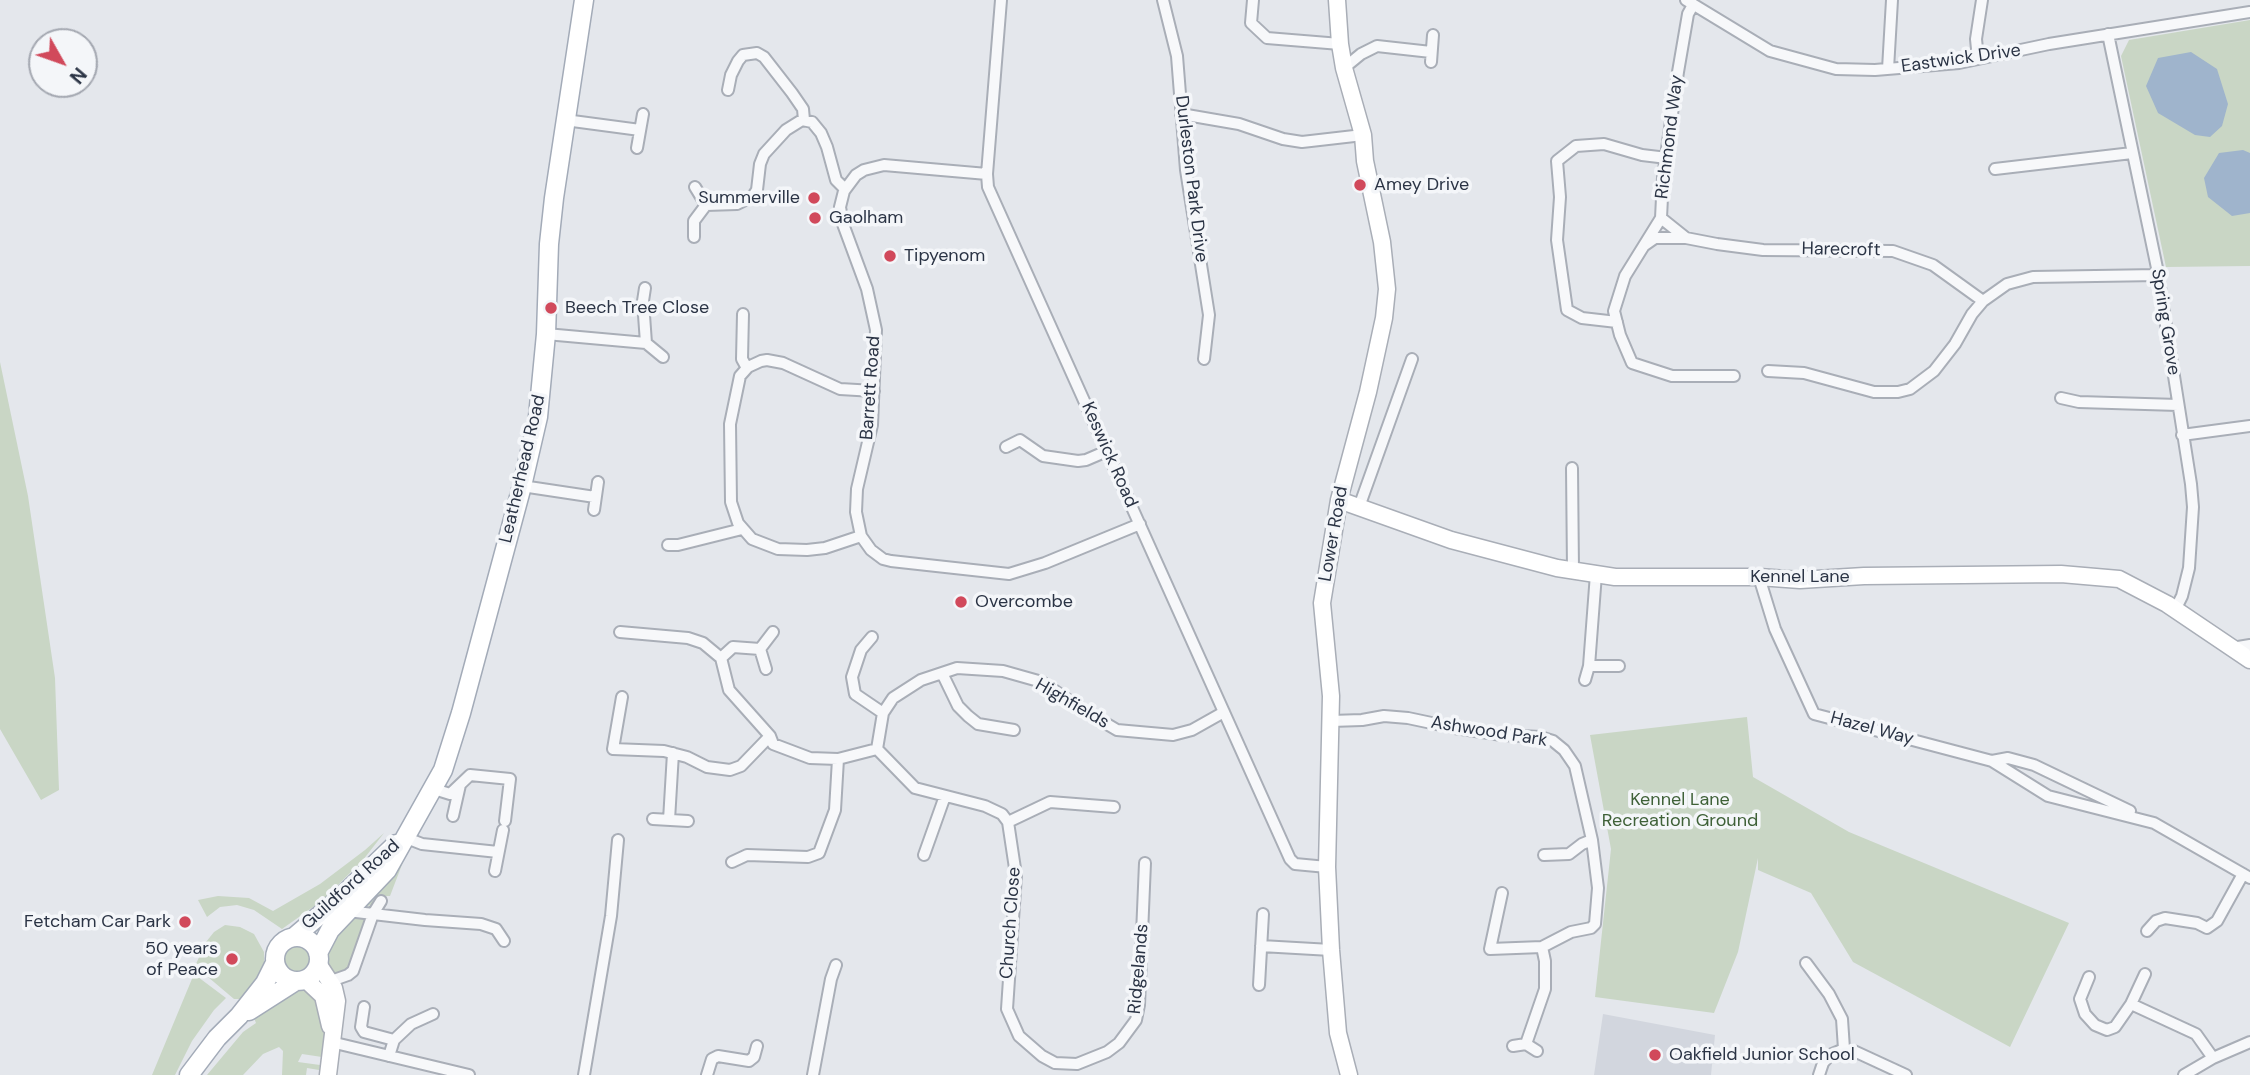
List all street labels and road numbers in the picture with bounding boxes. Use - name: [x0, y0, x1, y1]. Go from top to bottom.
- street label: Eastwick Drive: [1900, 40, 2022, 78]
- street label: Richmond Way: [1652, 74, 1688, 200]
- street label: Durleston Park Drive: [1170, 94, 1212, 264]
- street label: Harecroft: [1801, 239, 1881, 261]
- street label: Spring Grove: [2146, 267, 2184, 377]
- street label: Barrett Road: [857, 335, 885, 441]
- street label: Leatherhead Road: [495, 393, 551, 545]
- street label: Keswick Road: [1076, 399, 1142, 511]
- street label: Lower Road: [1315, 485, 1353, 583]
- street label: Kennel Lane: [1750, 566, 1850, 588]
- street label: Highfields: [1031, 674, 1113, 734]
- street label: Hazel Way: [1828, 708, 1916, 750]
- street label: Ashwood Park: [1429, 712, 1549, 752]
- street label: Guildford Road: [298, 835, 404, 935]
- street label: Church Close: [996, 866, 1026, 980]
- street label: Ridgelands: [1124, 923, 1154, 1015]

